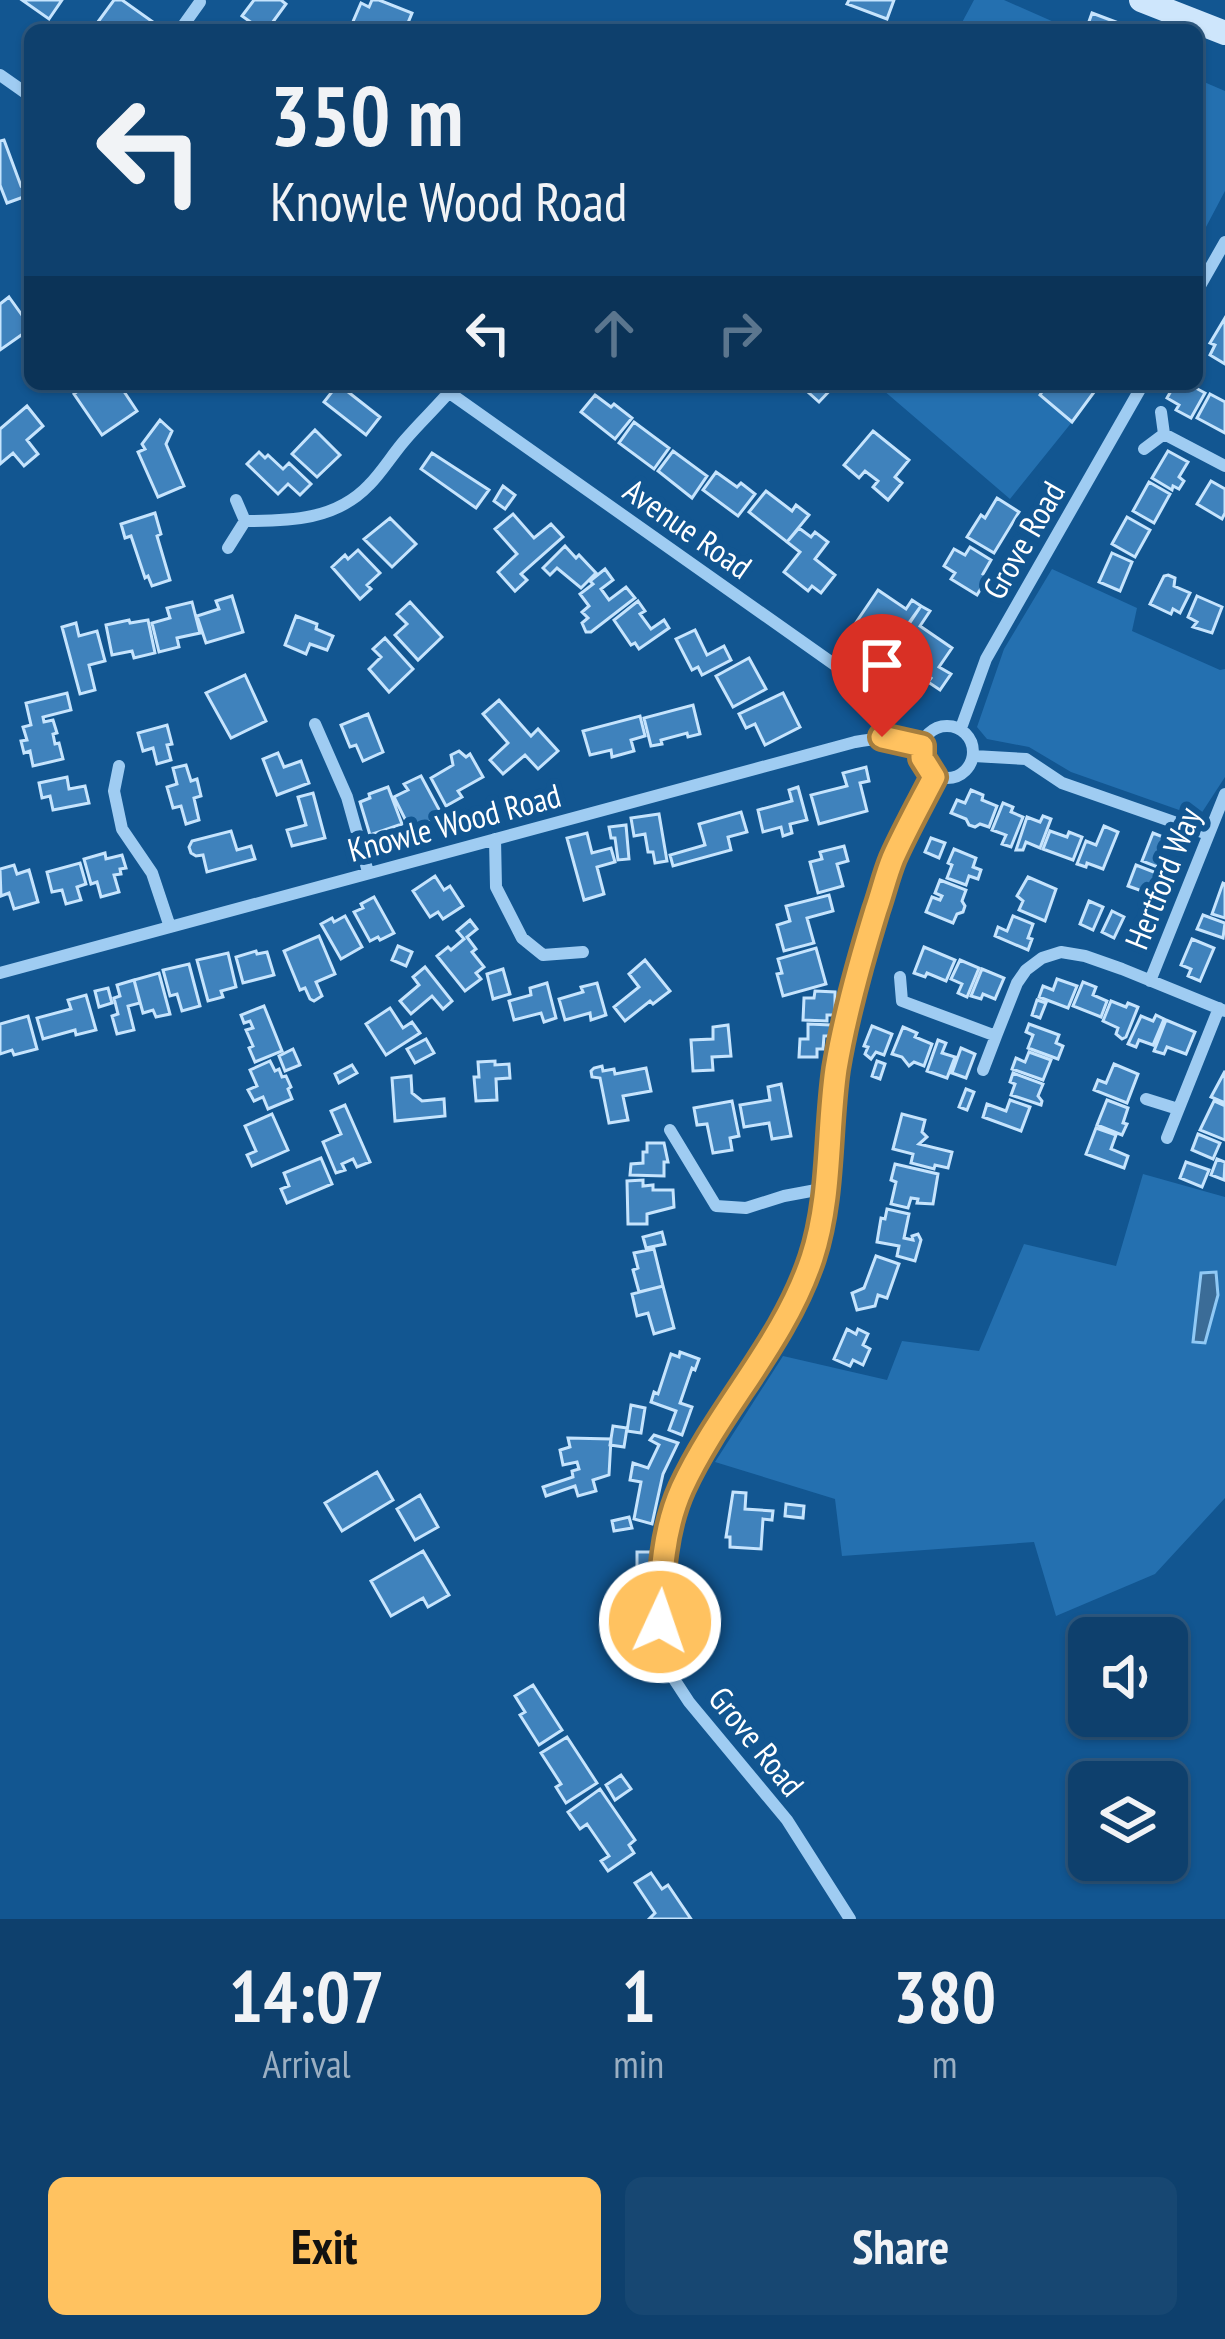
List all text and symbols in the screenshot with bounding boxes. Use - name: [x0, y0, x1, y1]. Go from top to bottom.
- text: 350 m: [270, 60, 463, 169]
- icon: left: [72, 72, 228, 228]
- text: Knowle Wood Road: [270, 166, 627, 236]
- icon: left: [455, 300, 521, 366]
- icon: ahead: [581, 300, 647, 366]
- icon: right: [707, 300, 773, 366]
- street label: Avenue Road: [616, 468, 760, 588]
- street label: Grove Road: [972, 473, 1074, 607]
- pin: [831, 614, 933, 737]
- icon: arrive: [849, 632, 915, 698]
- street label: Knowle Wood Road: [343, 773, 565, 871]
- street label: Hertford Way: [1114, 800, 1210, 955]
- position arrow: [597, 1559, 723, 1685]
- map controls: [1068, 1617, 1188, 1881]
- button: sound: [1068, 1617, 1188, 1737]
- street label: Grove Road: [700, 1677, 814, 1805]
- button: layers: [1068, 1761, 1188, 1881]
- text: 14:07: [229, 1949, 385, 2042]
- text: 1: [622, 1949, 656, 2042]
- text: 380: [893, 1949, 996, 2042]
- text: Arrival: [263, 2038, 351, 2089]
- text: min: [613, 2038, 664, 2089]
- text: m: [932, 2038, 957, 2089]
- button: Exit: [48, 2177, 601, 2315]
- button: Share: [625, 2177, 1177, 2315]

